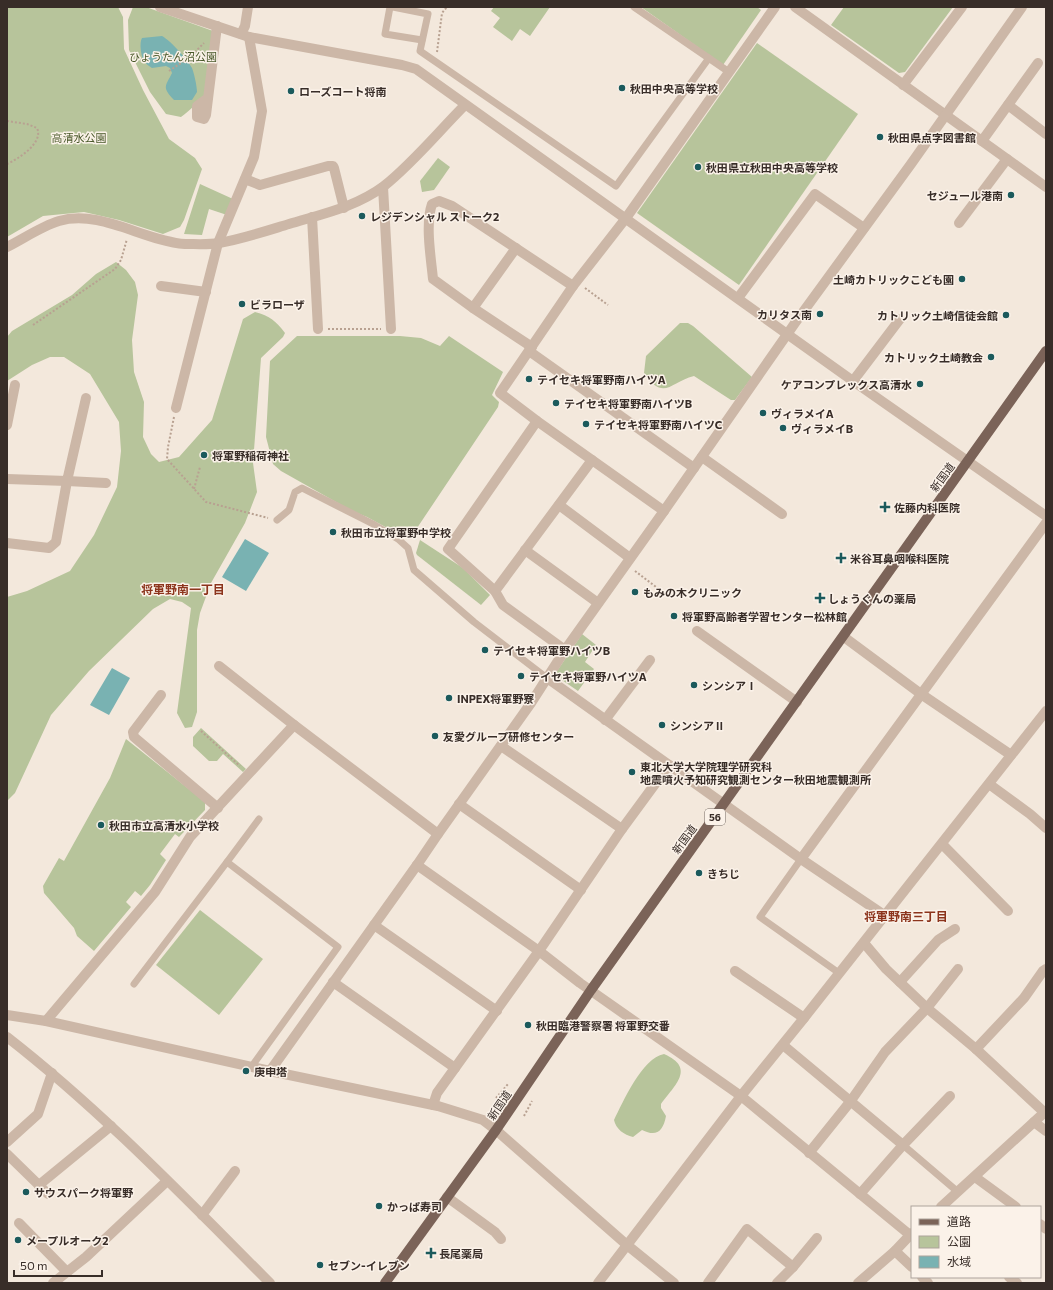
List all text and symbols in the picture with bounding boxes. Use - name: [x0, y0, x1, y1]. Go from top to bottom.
- park label: ひょうたん沼公園: [129, 50, 217, 63]
- place label: 秋田中央高等学校: [630, 82, 718, 95]
- marker: 秋田中央高等学校: [617, 83, 627, 93]
- place label: ローズコート将南: [299, 85, 386, 98]
- marker: ローズコート将南: [286, 86, 296, 96]
- park label: 高清水公園: [52, 131, 107, 144]
- place label: 秋田県点字図書館: [888, 131, 976, 144]
- marker: 秋田県点字図書館: [875, 132, 885, 142]
- place label: 秋田県立秋田中央高等学校: [706, 161, 838, 174]
- marker: 秋田県立秋田中央高等学校: [693, 162, 703, 172]
- place label: セジュール港南: [927, 189, 1003, 202]
- marker: セジュール港南: [1006, 190, 1016, 200]
- place label: レジデンシャル ストーク2: [370, 210, 499, 223]
- marker: レジデンシャル ストーク2: [357, 211, 367, 221]
- place label: 土崎カトリックこども園: [833, 273, 954, 286]
- marker: 土崎カトリックこども園: [957, 274, 967, 284]
- place label: ビラローザ: [250, 298, 305, 311]
- marker: ビラローザ: [237, 299, 247, 309]
- place label: カリタス南: [757, 308, 812, 321]
- marker: カリタス南: [815, 309, 825, 319]
- place label: カトリック土崎信徒会館: [877, 309, 998, 322]
- marker: カトリック土崎信徒会館: [1001, 310, 1011, 320]
- place label: カトリック土崎教会: [884, 351, 983, 364]
- marker: カトリック土崎教会: [986, 352, 996, 362]
- place label: テイセキ将軍野南ハイツA: [537, 373, 666, 386]
- marker: テイセキ将軍野南ハイツA: [524, 374, 534, 384]
- place label: ケアコンプレックス高清水: [781, 378, 912, 391]
- marker: ケアコンプレックス高清水: [915, 379, 925, 389]
- place label: テイセキ将軍野南ハイツB: [564, 397, 692, 410]
- marker: テイセキ将軍野南ハイツB: [551, 398, 561, 408]
- place label: ヴィラメイA: [771, 407, 834, 420]
- marker: ヴィラメイA: [758, 408, 768, 418]
- place label: テイセキ将軍野南ハイツC: [594, 418, 723, 431]
- marker: テイセキ将軍野南ハイツC: [581, 419, 591, 429]
- place label: ヴィラメイB: [791, 422, 853, 435]
- marker: ヴィラメイB: [778, 423, 788, 433]
- place label: 将軍野稲荷神社: [212, 449, 289, 462]
- marker: 将軍野稲荷神社: [199, 450, 209, 460]
- street label: 新国道: [927, 460, 957, 494]
- marker: 佐藤内科医院: [879, 501, 891, 513]
- place label: 佐藤内科医院: [894, 501, 960, 514]
- place label: 秋田市立将軍野中学校: [341, 526, 451, 539]
- marker: 秋田市立将軍野中学校: [328, 527, 338, 537]
- marker: 米谷耳鼻咽喉科医院: [835, 552, 847, 564]
- place label: 米谷耳鼻咽喉科医院: [850, 552, 949, 565]
- district label: 将軍野南一丁目: [141, 582, 225, 596]
- place label: もみの木クリニック: [643, 586, 742, 599]
- marker: もみの木クリニック: [630, 587, 640, 597]
- place label: しょうぐんの薬局: [828, 592, 916, 605]
- marker: しょうぐんの薬局: [815, 593, 825, 603]
- place label: 将軍野高齢者学習センター松林館: [682, 610, 847, 623]
- marker: 将軍野高齢者学習センター松林館: [669, 611, 679, 621]
- place label: テイセキ将軍野ハイツB: [493, 644, 610, 657]
- marker: テイセキ将軍野ハイツB: [480, 645, 490, 655]
- place label: テイセキ将軍野ハイツA: [529, 670, 647, 683]
- marker: テイセキ将軍野ハイツA: [516, 671, 526, 681]
- place label: シンシアⅠ: [702, 679, 757, 692]
- marker: シンシアⅠ: [689, 680, 699, 690]
- place label: INPEX将軍野寮: [457, 692, 534, 705]
- marker: INPEX将軍野寮: [444, 693, 454, 703]
- place label: シンシアⅡ: [670, 719, 725, 732]
- marker: シンシアⅡ: [657, 720, 667, 730]
- place label: 友愛グループ研修センター: [443, 730, 574, 743]
- marker: 友愛グループ研修センター: [430, 731, 440, 741]
- place label: 東北大学大学院理学研究科 地震噴火予知研究観測センター秋田地震観測所: [640, 760, 871, 786]
- marker: 東北大学大学院理学研究科 地震噴火予知研究観測センター秋田地震観測所: [627, 767, 637, 777]
- road number: 56: [705, 809, 725, 825]
- place label: 秋田市立高清水小学校: [109, 819, 219, 832]
- marker: 秋田市立高清水小学校: [96, 820, 106, 830]
- street label: 新国道: [669, 822, 699, 856]
- place label: きちじ: [707, 867, 740, 880]
- marker: きちじ: [694, 868, 704, 878]
- district label: 将軍野南三丁目: [864, 909, 948, 923]
- place label: 秋田臨港警察署 将軍野交番: [536, 1019, 670, 1032]
- marker: 秋田臨港警察署 将軍野交番: [523, 1020, 533, 1030]
- place label: 庚申塔: [254, 1065, 287, 1078]
- marker: 庚申塔: [241, 1066, 251, 1076]
- street label: 新国道: [484, 1088, 514, 1122]
- place label: サウスパーク将軍野: [34, 1186, 134, 1199]
- marker: サウスパーク将軍野: [21, 1187, 31, 1197]
- place label: かっぱ寿司: [387, 1200, 442, 1213]
- marker: かっぱ寿司: [374, 1201, 384, 1211]
- legend: [911, 1206, 1041, 1278]
- text: 道路: [947, 1214, 971, 1228]
- place label: メープルオーク2: [26, 1234, 109, 1247]
- text: 公園: [947, 1234, 971, 1248]
- marker: メープルオーク2: [13, 1235, 23, 1245]
- place label: 長尾薬局: [439, 1247, 483, 1260]
- marker: 長尾薬局: [426, 1248, 436, 1258]
- scale bar: [14, 1252, 102, 1278]
- text: 水域: [947, 1254, 971, 1268]
- text: 50 m: [20, 1258, 48, 1272]
- place label: セブン-イレブン: [328, 1259, 410, 1272]
- marker: セブン-イレブン: [315, 1260, 325, 1270]

